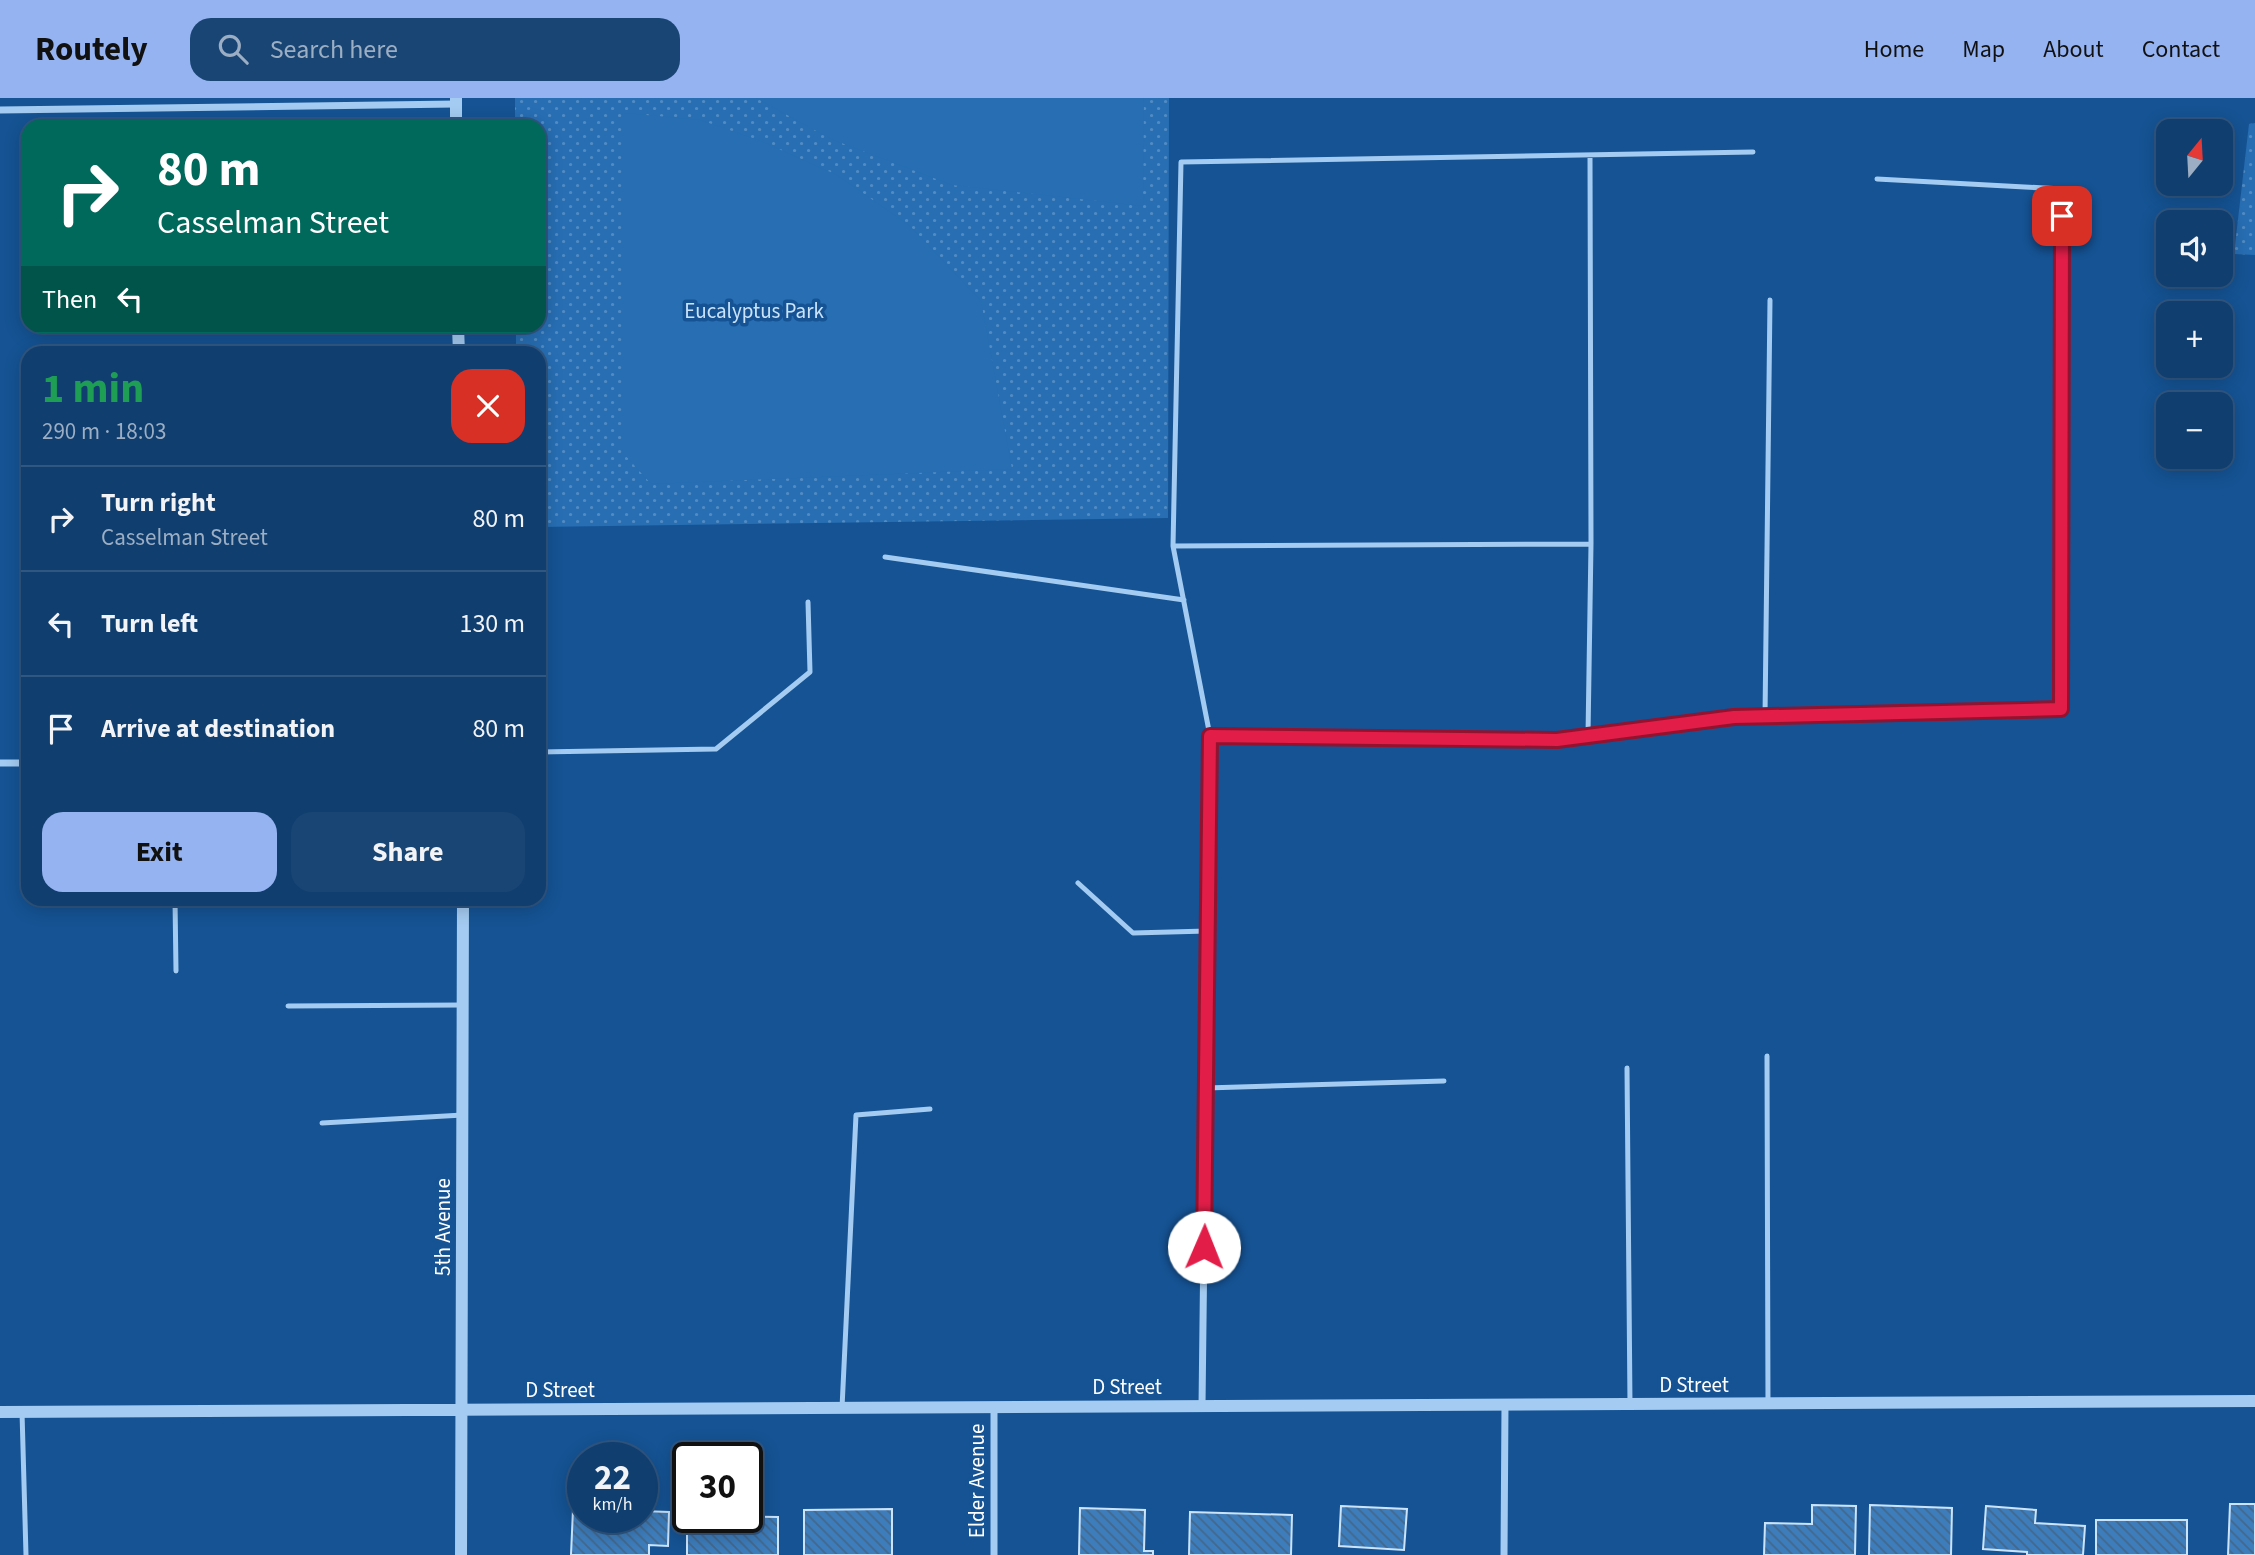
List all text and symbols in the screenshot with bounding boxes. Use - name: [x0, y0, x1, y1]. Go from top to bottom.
- search box: [190, 18, 680, 81]
- text: Routely: [35, 26, 148, 73]
- icon: search: [214, 30, 252, 68]
- text: Search here: [270, 31, 398, 68]
- text: Home: [1864, 32, 1924, 67]
- text: Map: [1962, 32, 2005, 67]
- text: About: [2043, 32, 2104, 67]
- text: Contact: [2142, 32, 2220, 67]
- north arrow: [2156, 119, 2233, 196]
- map controls: [2156, 119, 2233, 469]
- text: 80 m: [157, 135, 261, 205]
- icon: right: [42, 147, 133, 238]
- pin: [2032, 186, 2092, 246]
- icon: arrive: [2043, 197, 2081, 235]
- text: Casselman Street: [157, 200, 389, 246]
- button: sound: [2156, 210, 2233, 287]
- icon: left: [111, 280, 149, 318]
- text: Then: [42, 281, 97, 318]
- park label: Eucalyptus Park: [684, 296, 824, 326]
- button: +: [2156, 301, 2233, 378]
- text: 1 min: [42, 359, 144, 419]
- button: close: [451, 369, 525, 443]
- button: −: [2156, 392, 2233, 469]
- text: 290 m · 18:03: [42, 415, 166, 448]
- text: Turn right: [101, 484, 216, 521]
- icon: right: [42, 500, 80, 538]
- text: 80 m: [472, 500, 525, 537]
- text: Casselman Street: [101, 521, 268, 554]
- icon: left: [42, 605, 80, 643]
- text: Turn left: [101, 605, 198, 642]
- text: 130 m: [459, 605, 525, 642]
- icon: arrive: [42, 710, 80, 748]
- text: Arrive at destination: [101, 710, 335, 747]
- text: 80 m: [472, 710, 525, 747]
- button: Exit: [42, 812, 277, 892]
- button: Share: [291, 812, 525, 892]
- street label: 5th Avenue: [428, 1178, 458, 1276]
- position arrow: [1167, 1210, 1241, 1284]
- street label: D Street: [1659, 1370, 1729, 1400]
- street label: D Street: [1092, 1372, 1162, 1402]
- street label: D Street: [525, 1375, 595, 1405]
- street label: Elder Avenue: [962, 1424, 992, 1538]
- speed limit sign: 30: [672, 1442, 763, 1533]
- text: 22: [594, 1453, 631, 1503]
- text: km/h: [593, 1492, 632, 1517]

